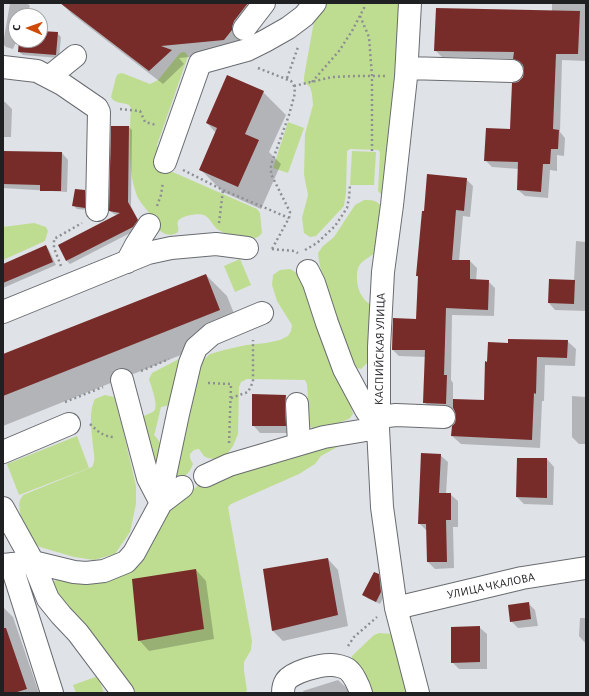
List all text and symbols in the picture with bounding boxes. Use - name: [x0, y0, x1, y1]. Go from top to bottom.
- north arrow: [8, 8, 48, 48]
- text: С: [11, 24, 22, 31]
- street label: КАСПИЙСКАЯ УЛИЦА: [372, 293, 388, 405]
- street label: УЛИЦА ЧКАЛОВА: [446, 570, 536, 602]

